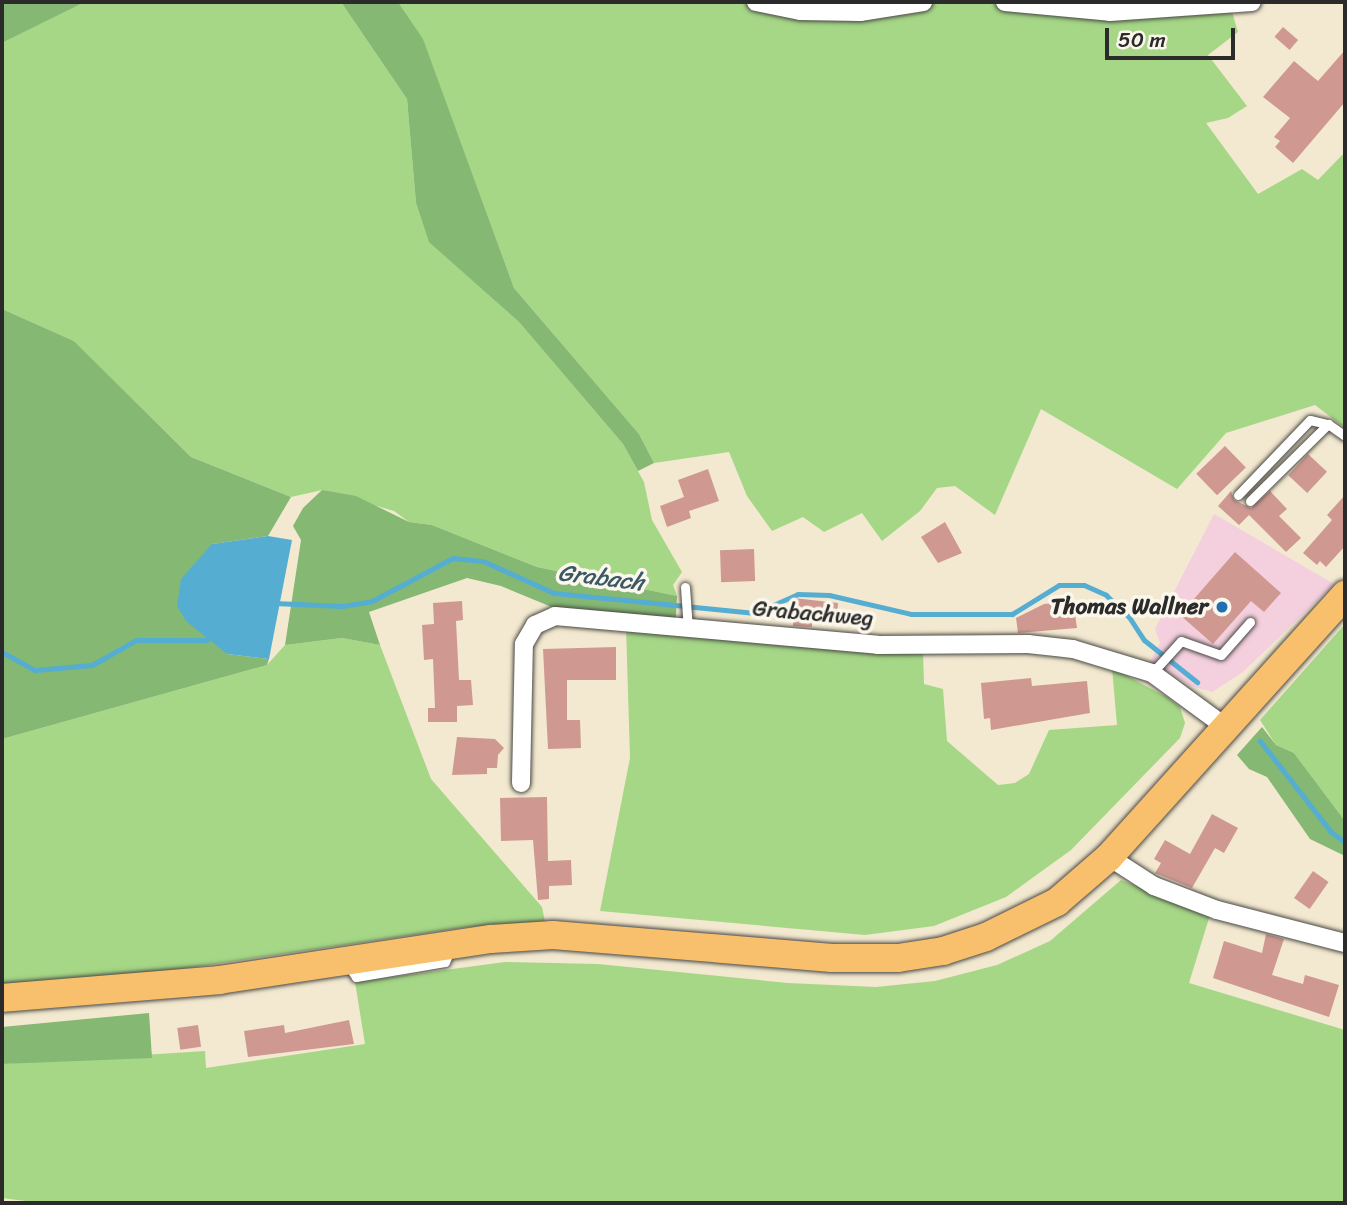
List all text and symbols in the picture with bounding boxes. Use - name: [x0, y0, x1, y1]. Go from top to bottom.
- scale bar: [1109, 14, 1238, 58]
- text: 50 m: [1118, 21, 1166, 59]
- water label: Grabach: [556, 558, 646, 598]
- place label: Thomas Wallner: [1051, 593, 1208, 621]
- street label: Grabachweg: [751, 595, 875, 633]
- marker: Thomas Wallner: [1214, 599, 1230, 615]

